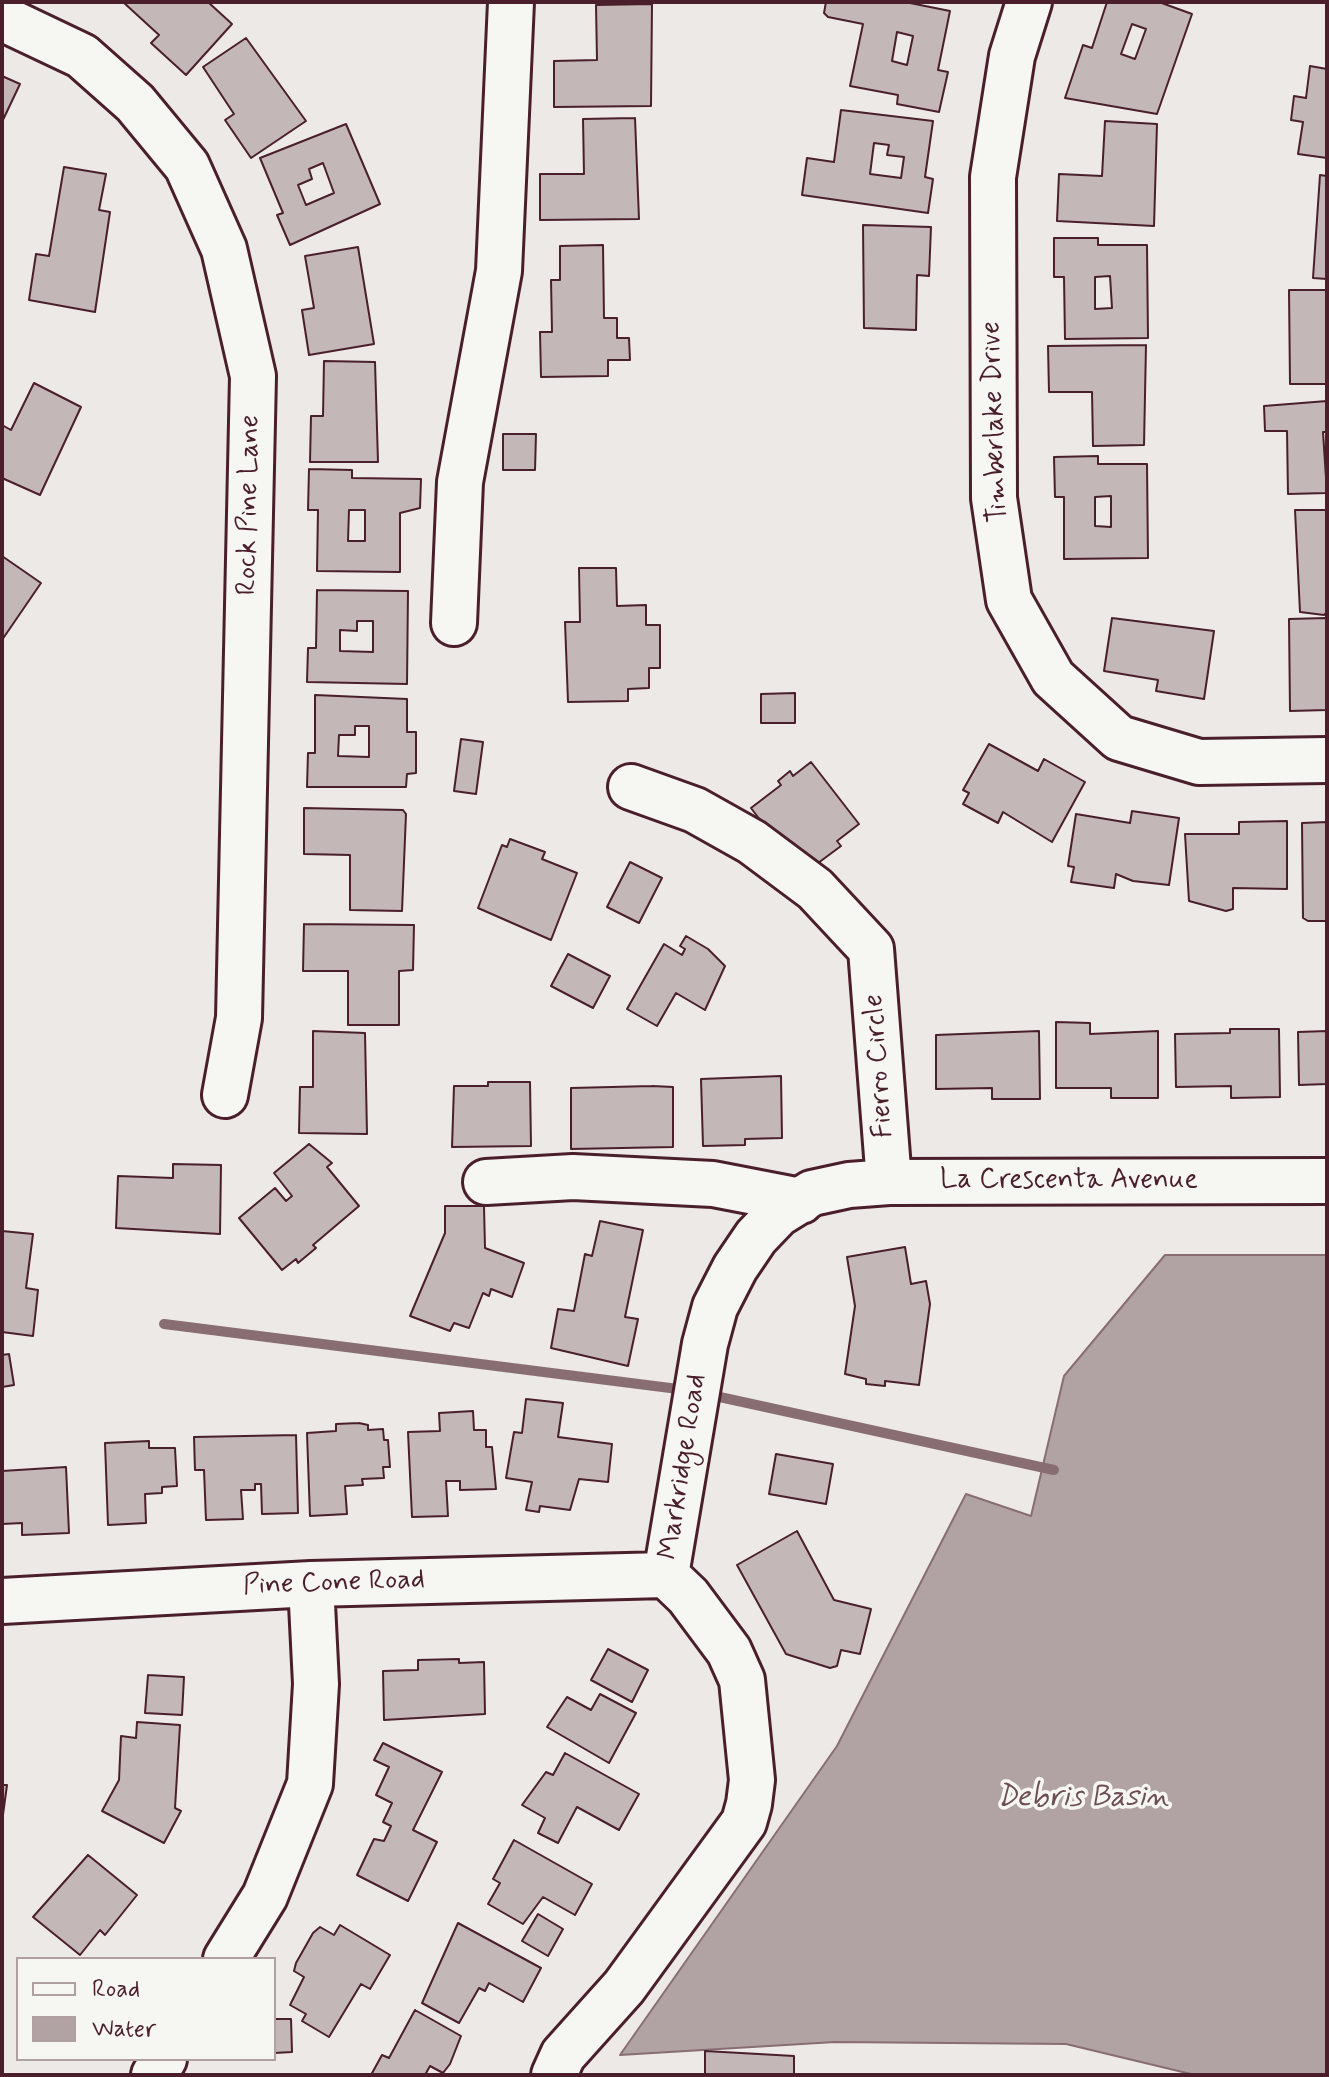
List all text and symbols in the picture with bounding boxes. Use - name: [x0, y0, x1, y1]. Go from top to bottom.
- street label: Timberlake Drive: [976, 321, 1016, 523]
- street label: Rock Pine Lane: [232, 414, 268, 596]
- street label: Fierro Circle: [858, 993, 902, 1139]
- street label: La Crescenta Avenue: [940, 1164, 1198, 1198]
- street label: Markridge Road: [653, 1372, 715, 1562]
- street label: Pine Cone Road: [243, 1564, 425, 1604]
- water label: Debris Basin: [997, 1781, 1169, 1817]
- legend: [16, 1957, 276, 2061]
- text: Road: [92, 1974, 140, 2005]
- text: Water: [92, 2014, 156, 2045]

